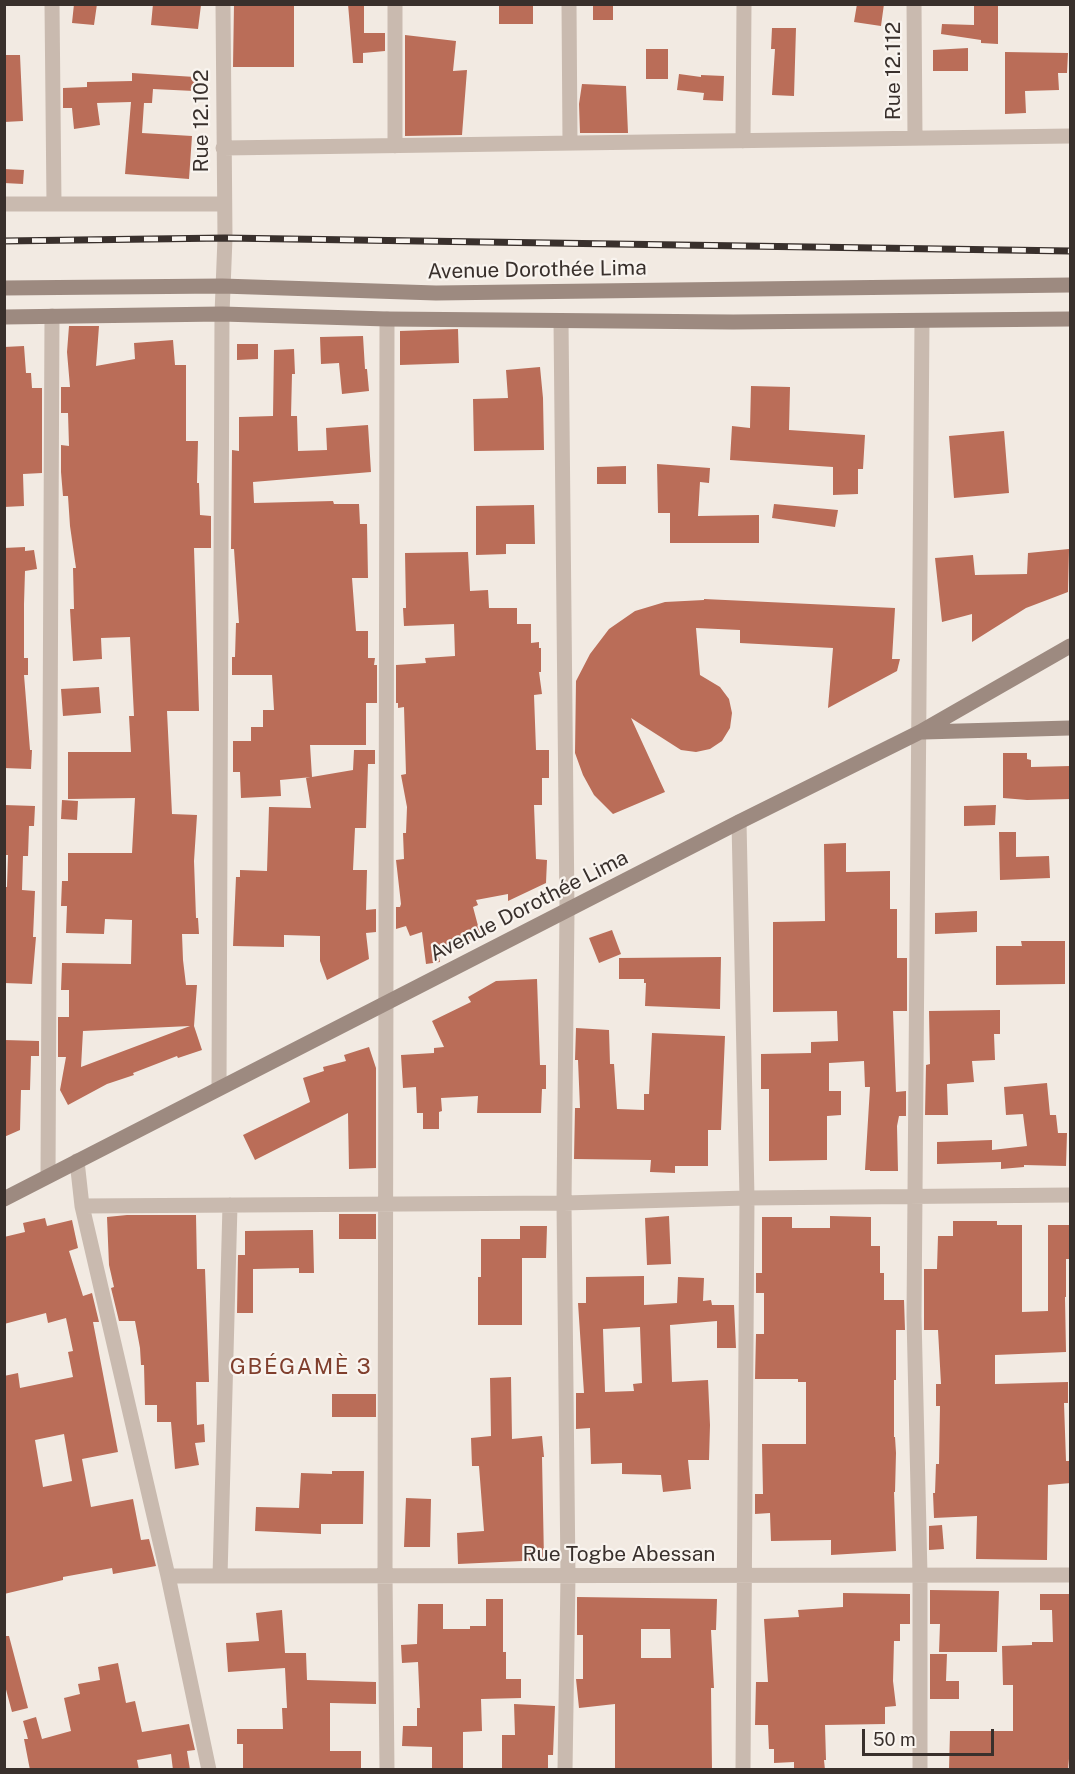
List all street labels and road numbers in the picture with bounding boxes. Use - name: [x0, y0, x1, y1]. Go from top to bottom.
- street label: Rue 12.112: [881, 22, 907, 120]
- street label: Rue 12.102: [189, 70, 215, 172]
- street label: Avenue Dorothée Lima: [427, 255, 647, 285]
- street label: Avenue Dorothée Lima: [426, 845, 632, 967]
- street label: Rue Togbe Abessan: [523, 1542, 715, 1568]

